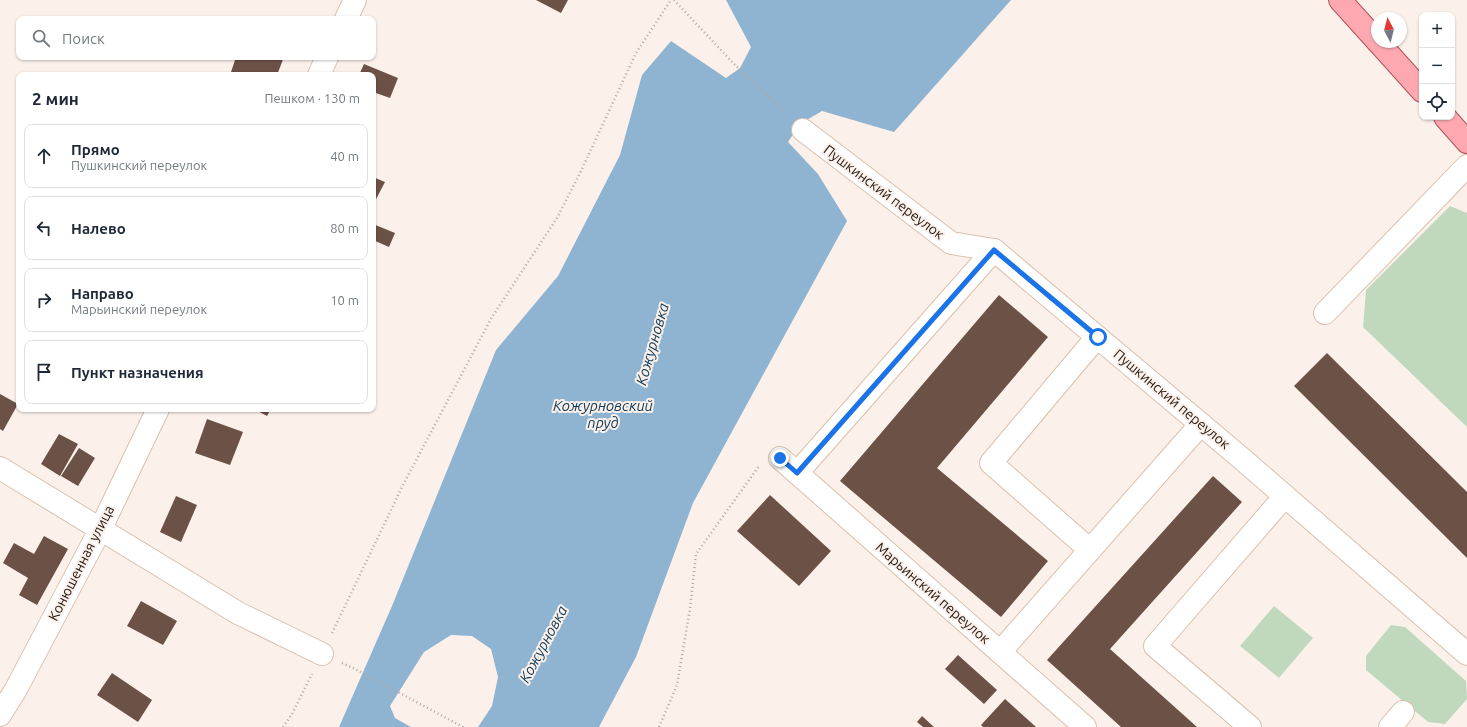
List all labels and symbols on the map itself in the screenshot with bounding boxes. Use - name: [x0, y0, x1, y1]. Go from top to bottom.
- north arrow: [1371, 12, 1407, 48]
- street label: Пушкинский переулок: [821, 141, 947, 243]
- water label: Кожурновка: [632, 301, 672, 387]
- route start: [1089, 328, 1107, 346]
- street label: Пушкинский переулок: [1111, 346, 1233, 452]
- water label: Кожурновский пруд: [553, 397, 653, 431]
- route end: [771, 449, 789, 467]
- street label: Конюшенная улица: [45, 503, 117, 623]
- street label: Марьинский переулок: [872, 539, 994, 647]
- water label: Кожурновка: [516, 603, 570, 685]

